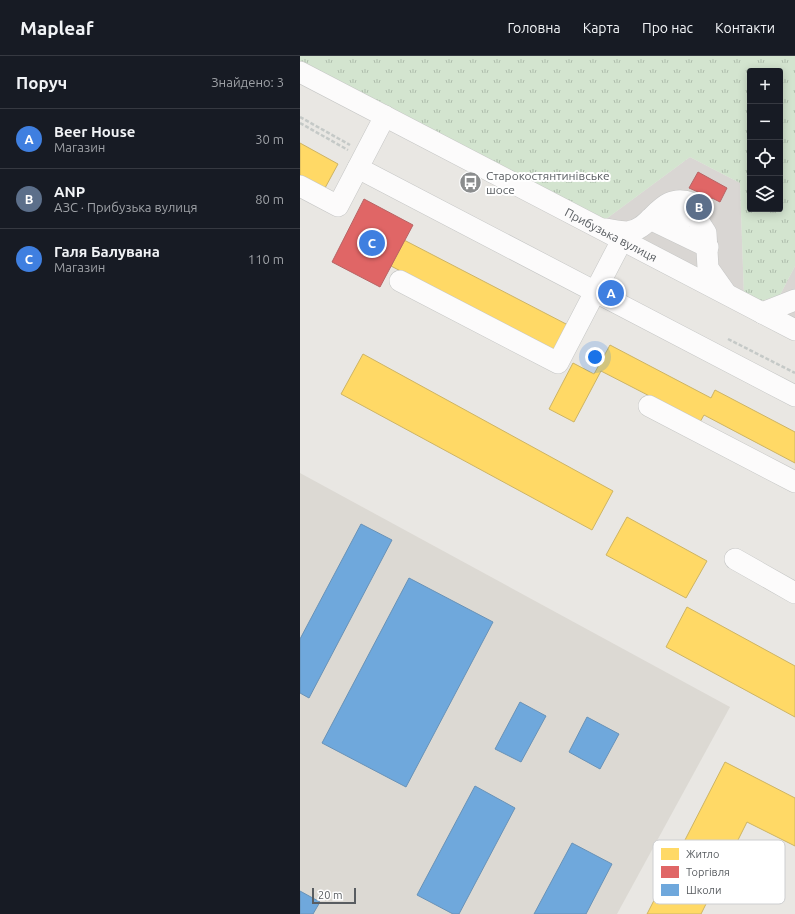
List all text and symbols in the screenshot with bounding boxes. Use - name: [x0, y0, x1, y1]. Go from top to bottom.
- text: Mapleaf: [20, 17, 93, 39]
- text: Головна: [507, 20, 561, 36]
- text: Карта: [583, 20, 620, 36]
- text: Про нас: [642, 20, 693, 36]
- text: Контакти: [715, 20, 775, 36]
- map controls: [747, 68, 783, 212]
- button: +: [747, 68, 783, 104]
- text: Поруч: [16, 73, 67, 92]
- text: Знайдено: 3: [211, 75, 284, 89]
- button: −: [747, 104, 783, 140]
- text: Beer House: [54, 123, 135, 140]
- text: A: [24, 132, 34, 146]
- text: 30 m: [255, 132, 284, 146]
- text: Магазин: [54, 140, 105, 154]
- button: locate: [747, 140, 783, 176]
- bus stop icon: Старокостянтинівське шосе: [457, 169, 483, 195]
- place label: Старокостянтинівське шосе: [486, 169, 610, 196]
- button: layers: [747, 176, 783, 212]
- text: ANP: [54, 183, 85, 200]
- text: B: [25, 192, 33, 206]
- text: 80 m: [255, 192, 284, 206]
- pin: B: [686, 192, 712, 222]
- text: АЗС · Прибузька вулиця: [54, 200, 198, 214]
- street label: Прибузька вулиця: [563, 205, 660, 264]
- pin: C: [359, 228, 385, 258]
- text: Галя Балувана: [54, 243, 160, 260]
- text: C: [25, 252, 33, 266]
- text: 110 m: [248, 252, 284, 266]
- text: Магазин: [54, 260, 105, 274]
- pin: A: [598, 278, 624, 308]
- your location: [585, 347, 605, 367]
- legend: [653, 840, 785, 904]
- text: Житло: [686, 848, 719, 860]
- text: Торгівля: [686, 866, 730, 878]
- text: Школи: [686, 884, 722, 896]
- scale bar: [312, 886, 356, 905]
- text: 20 m: [318, 889, 342, 901]

